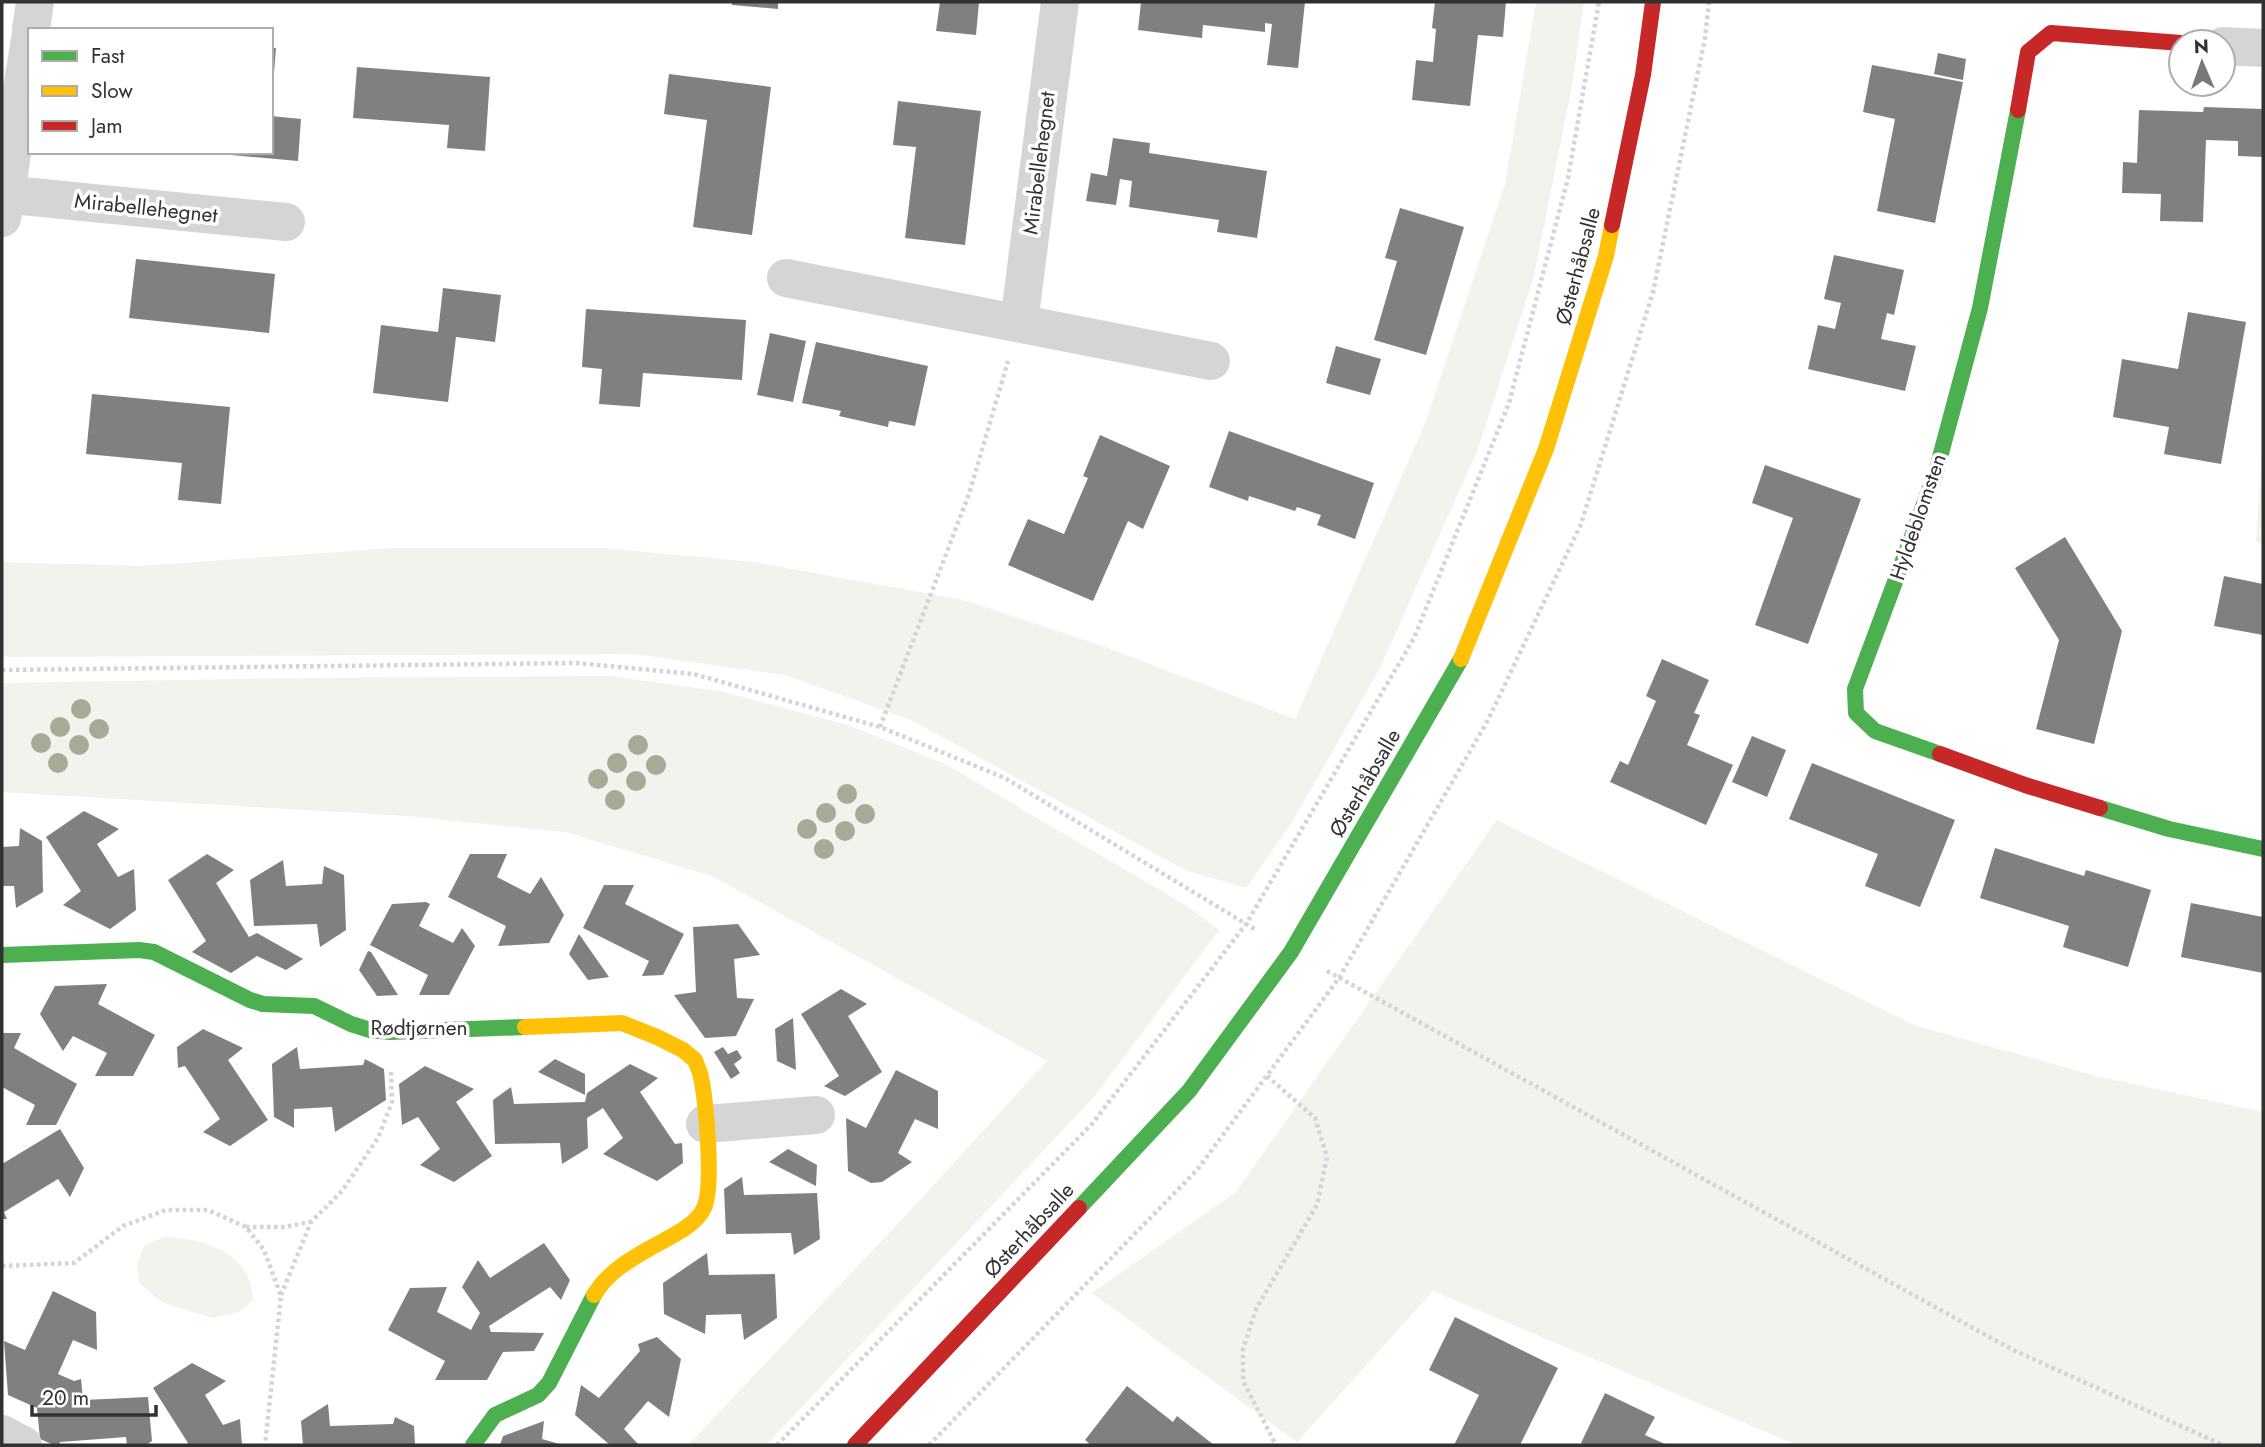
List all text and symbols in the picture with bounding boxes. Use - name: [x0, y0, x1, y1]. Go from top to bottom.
- legend: [28, 28, 273, 154]
- north arrow: [2167, 28, 2237, 98]
- text: N: [2193, 33, 2209, 60]
- text: Fast: [91, 41, 124, 71]
- text: Slow: [91, 76, 133, 106]
- street label: Mirabellehegnet: [1015, 90, 1063, 236]
- text: Jam: [88, 111, 123, 141]
- street label: Mirabellehegnet: [73, 186, 219, 230]
- street label: Østerhåbsalle: [1548, 204, 1608, 328]
- street label: Hyldeblomsten: [1882, 450, 1954, 584]
- street label: Østerhåbsalle: [1322, 723, 1408, 843]
- street label: Rødtjørnen: [370, 1013, 468, 1043]
- street label: Østerhåbsalle: [977, 1176, 1081, 1284]
- scale bar: [32, 1374, 156, 1418]
- text: 20 m: [42, 1383, 89, 1413]

